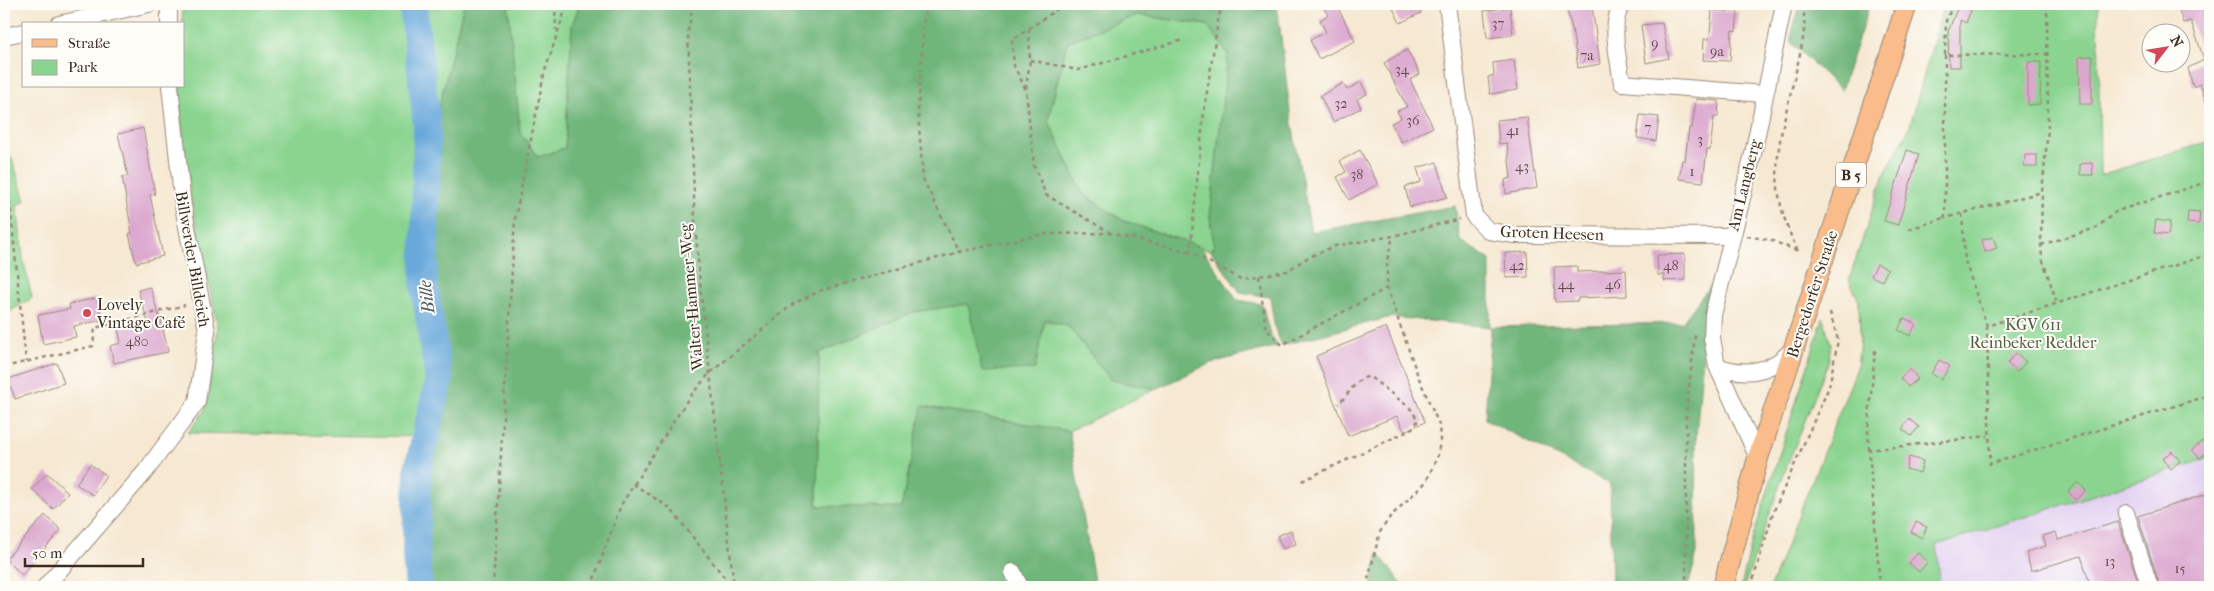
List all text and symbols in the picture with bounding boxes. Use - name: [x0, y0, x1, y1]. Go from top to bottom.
- house number: 37: [1492, 15, 1504, 32]
- legend: [22, 22, 185, 88]
- north arrow: [2142, 22, 2192, 72]
- text: N: [2167, 33, 2187, 51]
- text: Straße: [68, 34, 111, 52]
- house number: 9: [1651, 35, 1659, 52]
- house number: 9a: [1710, 43, 1724, 60]
- house number: 7a: [1580, 47, 1594, 64]
- text: Park: [68, 58, 98, 76]
- house number: 34: [1395, 61, 1410, 78]
- house number: 32: [1335, 95, 1347, 112]
- house number: 36: [1406, 112, 1420, 129]
- house number: 7: [1645, 119, 1652, 136]
- house number: 41: [1506, 122, 1520, 139]
- house number: 3: [1697, 131, 1703, 148]
- street label: Am Langberg: [1723, 137, 1765, 234]
- house number: 43: [1515, 158, 1529, 175]
- road number: B 5: [1836, 162, 1866, 188]
- house number: 1: [1690, 163, 1695, 180]
- house number: 38: [1351, 166, 1363, 183]
- street label: Billwerder Billdeich: [172, 189, 214, 329]
- street label: Walter-Hammer-Weg: [675, 222, 707, 372]
- street label: Groten Heesen: [1500, 222, 1605, 244]
- street label: Bergedorfer Straße: [1782, 228, 1842, 360]
- house number: 42: [1509, 257, 1525, 274]
- house number: 48: [1663, 257, 1679, 274]
- house number: 44: [1558, 276, 1575, 293]
- house number: 46: [1605, 276, 1621, 293]
- water label: Bille: [414, 279, 440, 316]
- place label: Lovely Vintage Café: [96, 295, 185, 332]
- marker: Lovely Vintage Café: [81, 307, 93, 319]
- park label: KGV 611 Reinbeker Redder: [1969, 315, 2097, 352]
- house number: 480: [125, 333, 149, 350]
- scale bar: [25, 536, 142, 568]
- text: 50 m: [32, 544, 63, 562]
- house number: 13: [2105, 553, 2115, 570]
- house number: 15: [2175, 560, 2186, 577]

